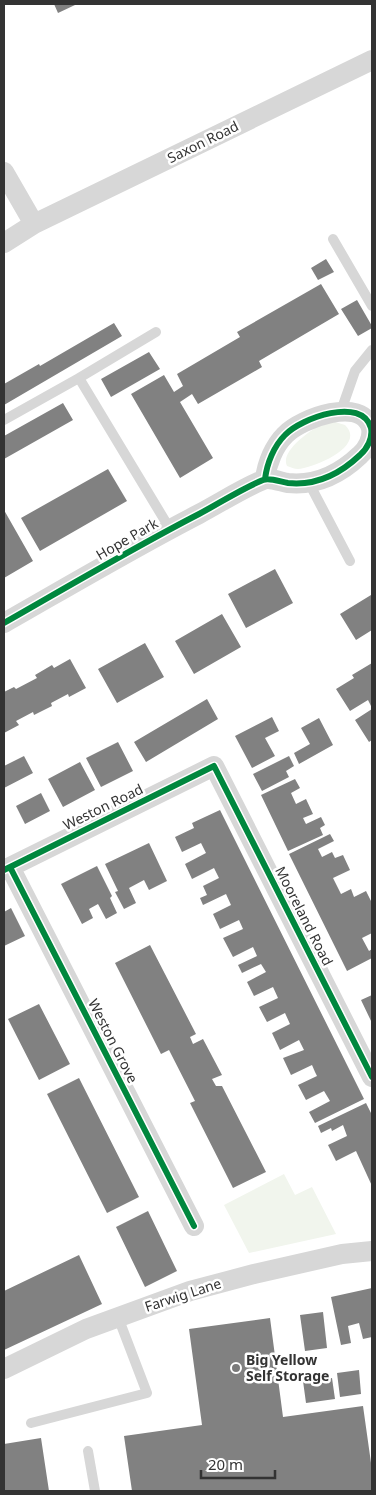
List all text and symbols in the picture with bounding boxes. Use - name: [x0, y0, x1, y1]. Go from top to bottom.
- street label: Saxon Road: [164, 116, 242, 167]
- street label: Hope Park: [92, 513, 162, 564]
- street label: Weston Road: [60, 779, 146, 834]
- street label: Mooreland Road: [271, 863, 338, 969]
- street label: Weston Grove: [84, 995, 143, 1086]
- street label: Farwig Lane: [142, 1273, 224, 1316]
- place label: Big Yellow Self Storage: [246, 1350, 329, 1385]
- marker: Big Yellow Self Storage: [230, 1362, 242, 1374]
- scale bar: [201, 1448, 275, 1480]
- text: 20 m: [208, 1454, 243, 1474]

